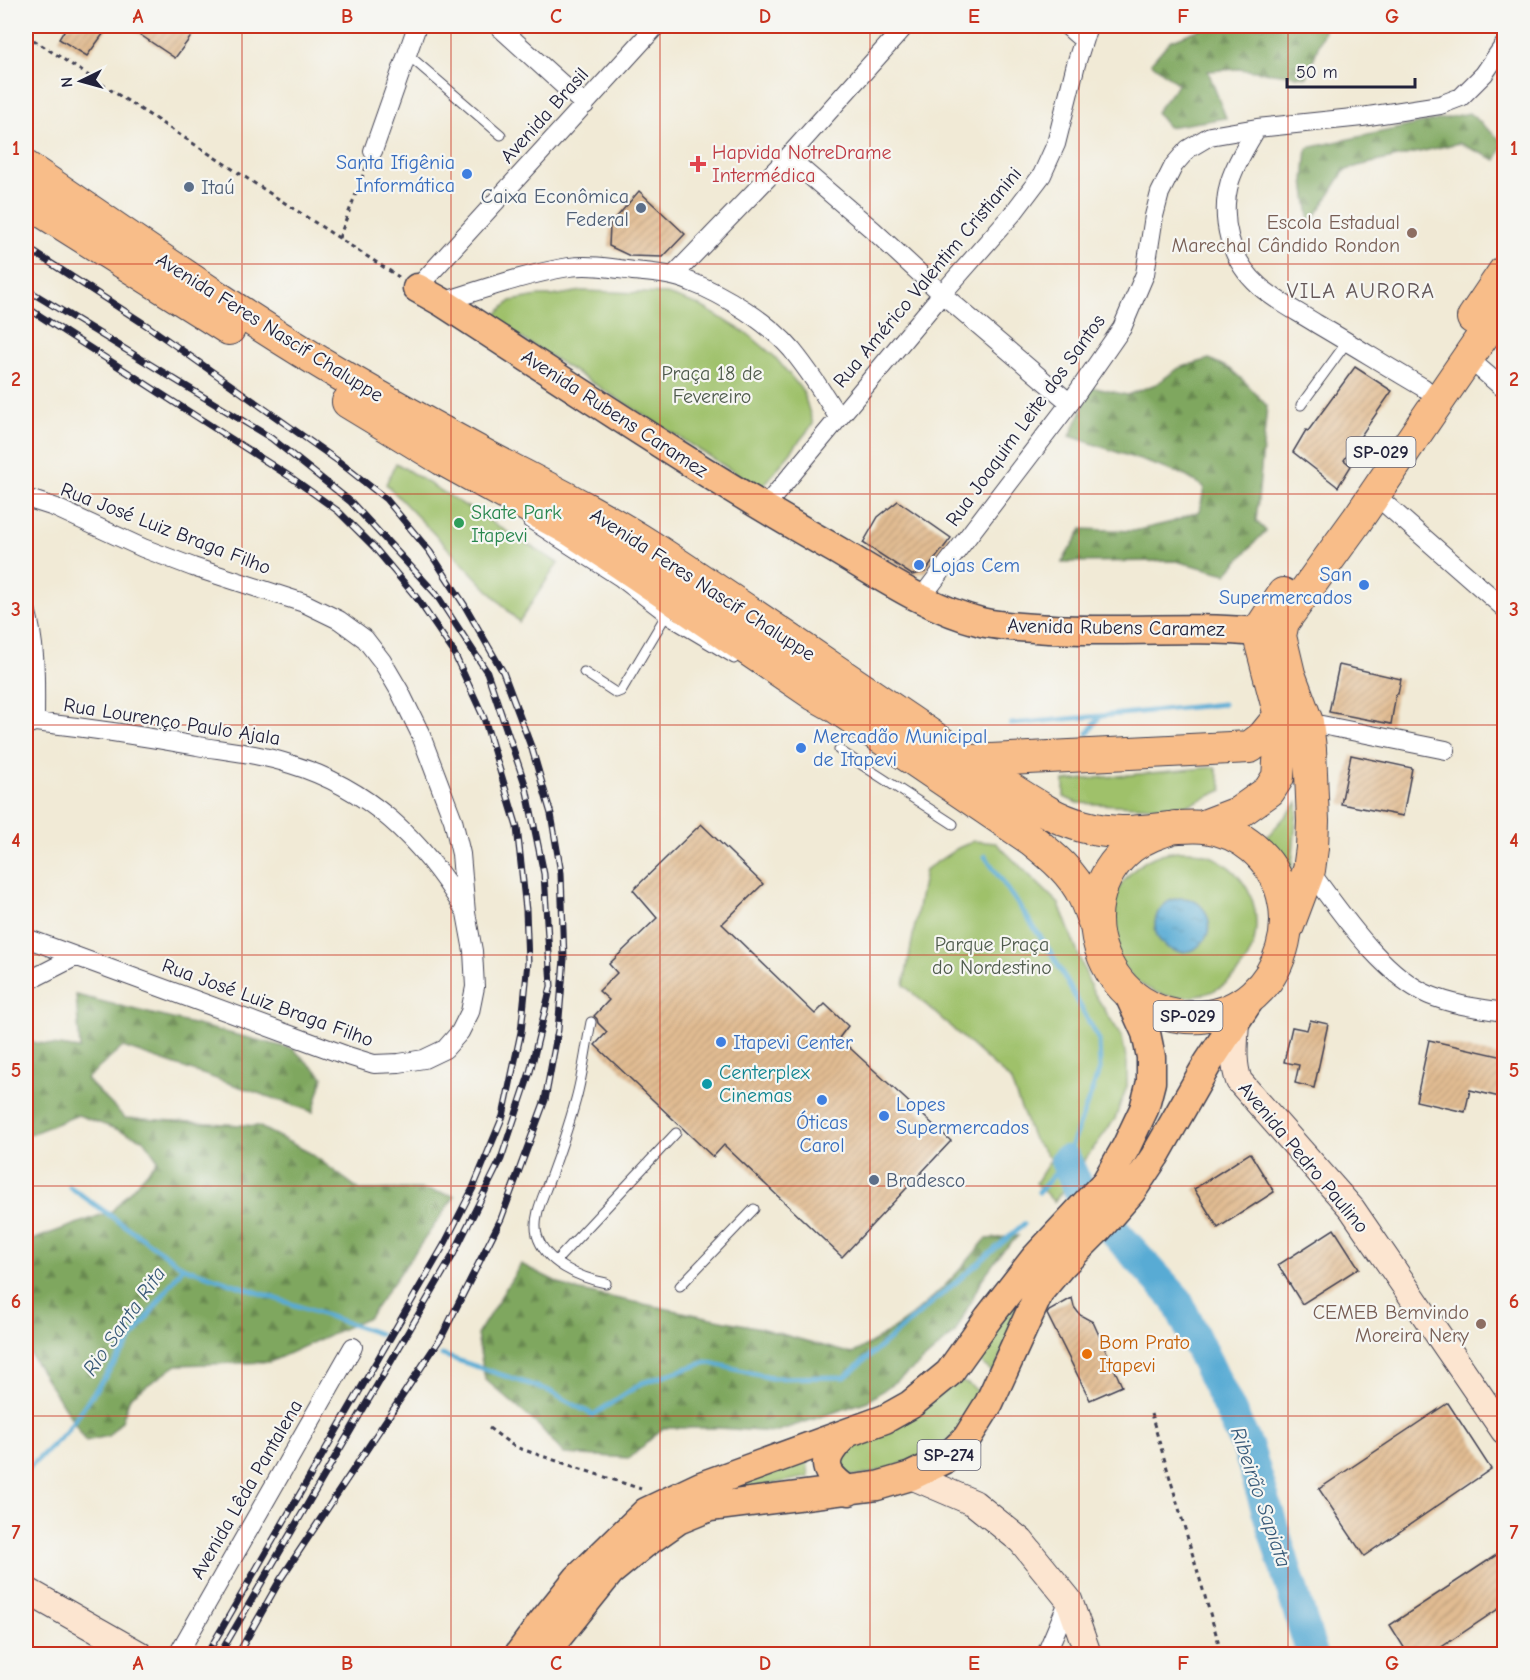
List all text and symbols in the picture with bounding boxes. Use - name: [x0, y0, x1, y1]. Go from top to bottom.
- text: A: [132, 5, 144, 28]
- text: B: [341, 5, 353, 28]
- text: C: [550, 5, 562, 28]
- text: D: [759, 5, 771, 28]
- text: E: [968, 5, 980, 28]
- text: F: [1177, 5, 1189, 28]
- text: G: [1385, 5, 1399, 28]
- north arrow: [51, 51, 111, 111]
- scale bar: [1287, 51, 1414, 89]
- text: 50 m: [1296, 62, 1338, 83]
- street label: Avenida Brasil: [496, 63, 593, 168]
- text: N: [58, 76, 76, 88]
- text: 1: [12, 137, 20, 160]
- text: 1: [1510, 137, 1518, 160]
- place label: Hapvida NotreDrame Intermédica: [712, 141, 892, 187]
- place label: Santa Ifigênia Informática: [336, 151, 455, 197]
- marker: Hapvida NotreDrame Intermédica: [689, 155, 707, 173]
- street label: Rua Américo Valentim Cristianini: [828, 163, 1026, 392]
- marker: Santa Ifigênia Informática: [460, 167, 474, 181]
- place label: Itaú: [201, 176, 235, 199]
- marker: Itaú: [182, 180, 196, 194]
- place label: Caixa Econômica Federal: [481, 185, 629, 231]
- marker: Caixa Econômica Federal: [634, 201, 648, 215]
- place label: Escola Estadual Marechal Cândido Rondon: [1171, 211, 1400, 257]
- marker: Escola Estadual Marechal Cândido Rondon: [1405, 226, 1419, 240]
- street label: Avenida Feres Nascif Chaluppe: [152, 248, 387, 407]
- district label: VILA AURORA: [1286, 278, 1436, 304]
- street label: Rua Joaquim Leite dos Santos: [941, 310, 1110, 531]
- street label: Avenida Rubens Caramez: [517, 345, 712, 482]
- park label: Praça 18 de Fevereiro: [661, 362, 763, 408]
- text: 2: [11, 368, 21, 391]
- text: 2: [1509, 368, 1519, 391]
- road number: SP-029: [1346, 437, 1416, 467]
- street label: Rua José Luiz Braga Filho: [58, 478, 274, 579]
- place label: Skate Park Itapevi: [471, 501, 562, 547]
- street label: Avenida Feres Nascif Chaluppe: [586, 503, 819, 666]
- marker: Skate Park Itapevi: [452, 516, 466, 530]
- place label: Lojas Cem: [931, 554, 1020, 577]
- marker: Lojas Cem: [912, 558, 926, 572]
- place label: San Supermercados: [1219, 563, 1352, 609]
- marker: San Supermercados: [1357, 578, 1371, 592]
- text: 3: [11, 598, 21, 621]
- text: 3: [1509, 598, 1519, 621]
- street label: Avenida Rubens Caramez: [1007, 614, 1225, 641]
- street label: Rua Lourenço Paulo Ajala: [62, 693, 282, 750]
- place label: Mercadão Municipal de Itapevi: [813, 725, 987, 771]
- marker: Mercadão Municipal de Itapevi: [794, 741, 808, 755]
- text: 4: [11, 829, 21, 852]
- text: 4: [1509, 829, 1519, 852]
- park label: Parque Praça do Nordestino: [932, 933, 1052, 979]
- street label: Rua José Luiz Braga Filho: [159, 953, 377, 1051]
- road number: SP-029: [1154, 1001, 1222, 1031]
- place label: Itapevi Center: [733, 1031, 853, 1054]
- marker: Itapevi Center: [714, 1035, 728, 1049]
- text: 5: [11, 1059, 21, 1082]
- text: 5: [1509, 1059, 1519, 1082]
- place label: Centerplex Cinemas: [719, 1061, 810, 1107]
- marker: Centerplex Cinemas: [700, 1077, 714, 1091]
- street label: Avenida Pedro Paulino: [1234, 1077, 1374, 1238]
- marker: Óticas Carol: [815, 1093, 829, 1107]
- place label: Lopes Supermercados: [896, 1093, 1029, 1139]
- marker: Lopes Supermercados: [877, 1109, 891, 1123]
- place label: Óticas Carol: [796, 1110, 848, 1157]
- place label: Bradesco: [886, 1169, 965, 1192]
- marker: Bradesco: [867, 1173, 881, 1187]
- water label: Rio Santa Rita: [78, 1262, 171, 1380]
- text: 6: [11, 1290, 21, 1313]
- text: 6: [1509, 1290, 1519, 1313]
- place label: CEMEB Bemvindo Moreira Nery: [1313, 1301, 1469, 1347]
- marker: CEMEB Bemvindo Moreira Nery: [1474, 1317, 1488, 1331]
- place label: Bom Prato Itapevi: [1099, 1331, 1190, 1377]
- marker: Bom Prato Itapevi: [1080, 1347, 1094, 1361]
- street label: Avenida Lêda Pantalena: [186, 1396, 307, 1583]
- water label: Ribeirão Sapiata: [1226, 1424, 1296, 1570]
- road number: SP-274: [918, 1440, 980, 1470]
- text: 7: [12, 1521, 21, 1544]
- text: 7: [1510, 1521, 1519, 1544]
- text: A: [132, 1652, 144, 1675]
- text: B: [341, 1652, 353, 1675]
- text: C: [550, 1652, 562, 1675]
- text: D: [759, 1652, 771, 1675]
- text: E: [968, 1652, 980, 1675]
- text: F: [1177, 1652, 1189, 1675]
- text: G: [1385, 1652, 1399, 1675]

